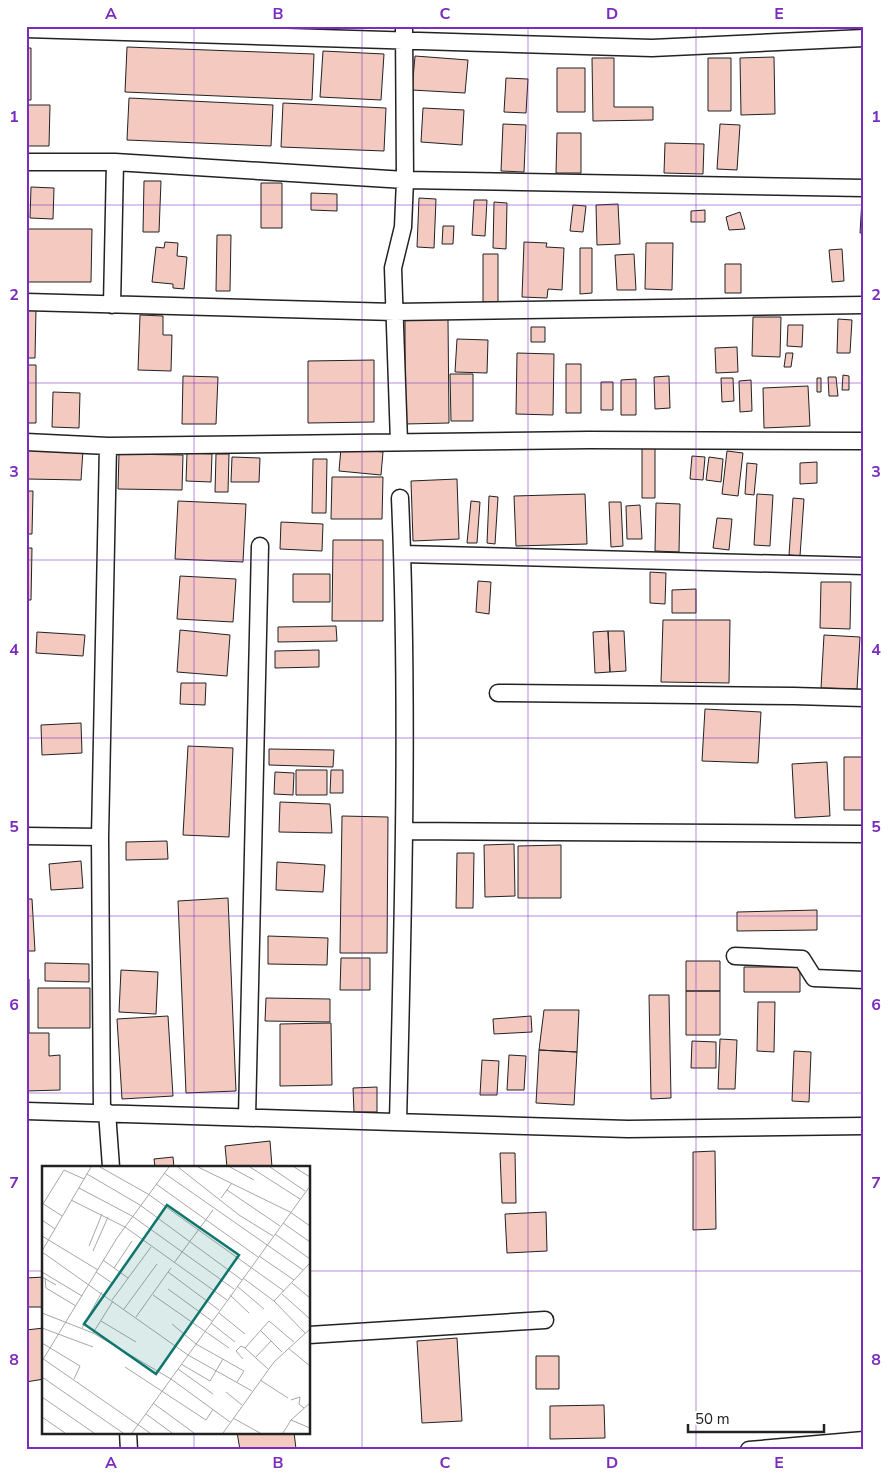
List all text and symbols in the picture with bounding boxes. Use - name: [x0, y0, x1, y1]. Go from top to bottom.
- text: A: [105, 3, 117, 25]
- text: B: [272, 3, 284, 25]
- text: C: [440, 3, 451, 25]
- text: D: [606, 3, 618, 25]
- text: E: [774, 3, 784, 25]
- text: 1: [9, 106, 19, 128]
- text: 1: [871, 106, 881, 128]
- text: 2: [9, 284, 19, 306]
- text: 2: [871, 284, 881, 306]
- text: 3: [9, 461, 19, 483]
- text: 3: [871, 461, 881, 483]
- text: 4: [9, 639, 19, 661]
- text: 4: [871, 639, 881, 661]
- text: 5: [9, 816, 19, 838]
- text: 5: [871, 816, 881, 838]
- text: 6: [9, 994, 19, 1016]
- text: 6: [871, 994, 881, 1016]
- inset map: [42, 1166, 310, 1434]
- text: 7: [9, 1172, 19, 1194]
- text: 7: [871, 1172, 881, 1194]
- text: 8: [9, 1349, 19, 1371]
- text: 8: [871, 1349, 881, 1371]
- scale bar: [688, 1401, 824, 1433]
- text: 50 m: [695, 1409, 730, 1429]
- text: A: [105, 1452, 117, 1474]
- text: B: [272, 1452, 284, 1474]
- text: C: [440, 1452, 451, 1474]
- text: D: [606, 1452, 618, 1474]
- text: E: [774, 1452, 784, 1474]

